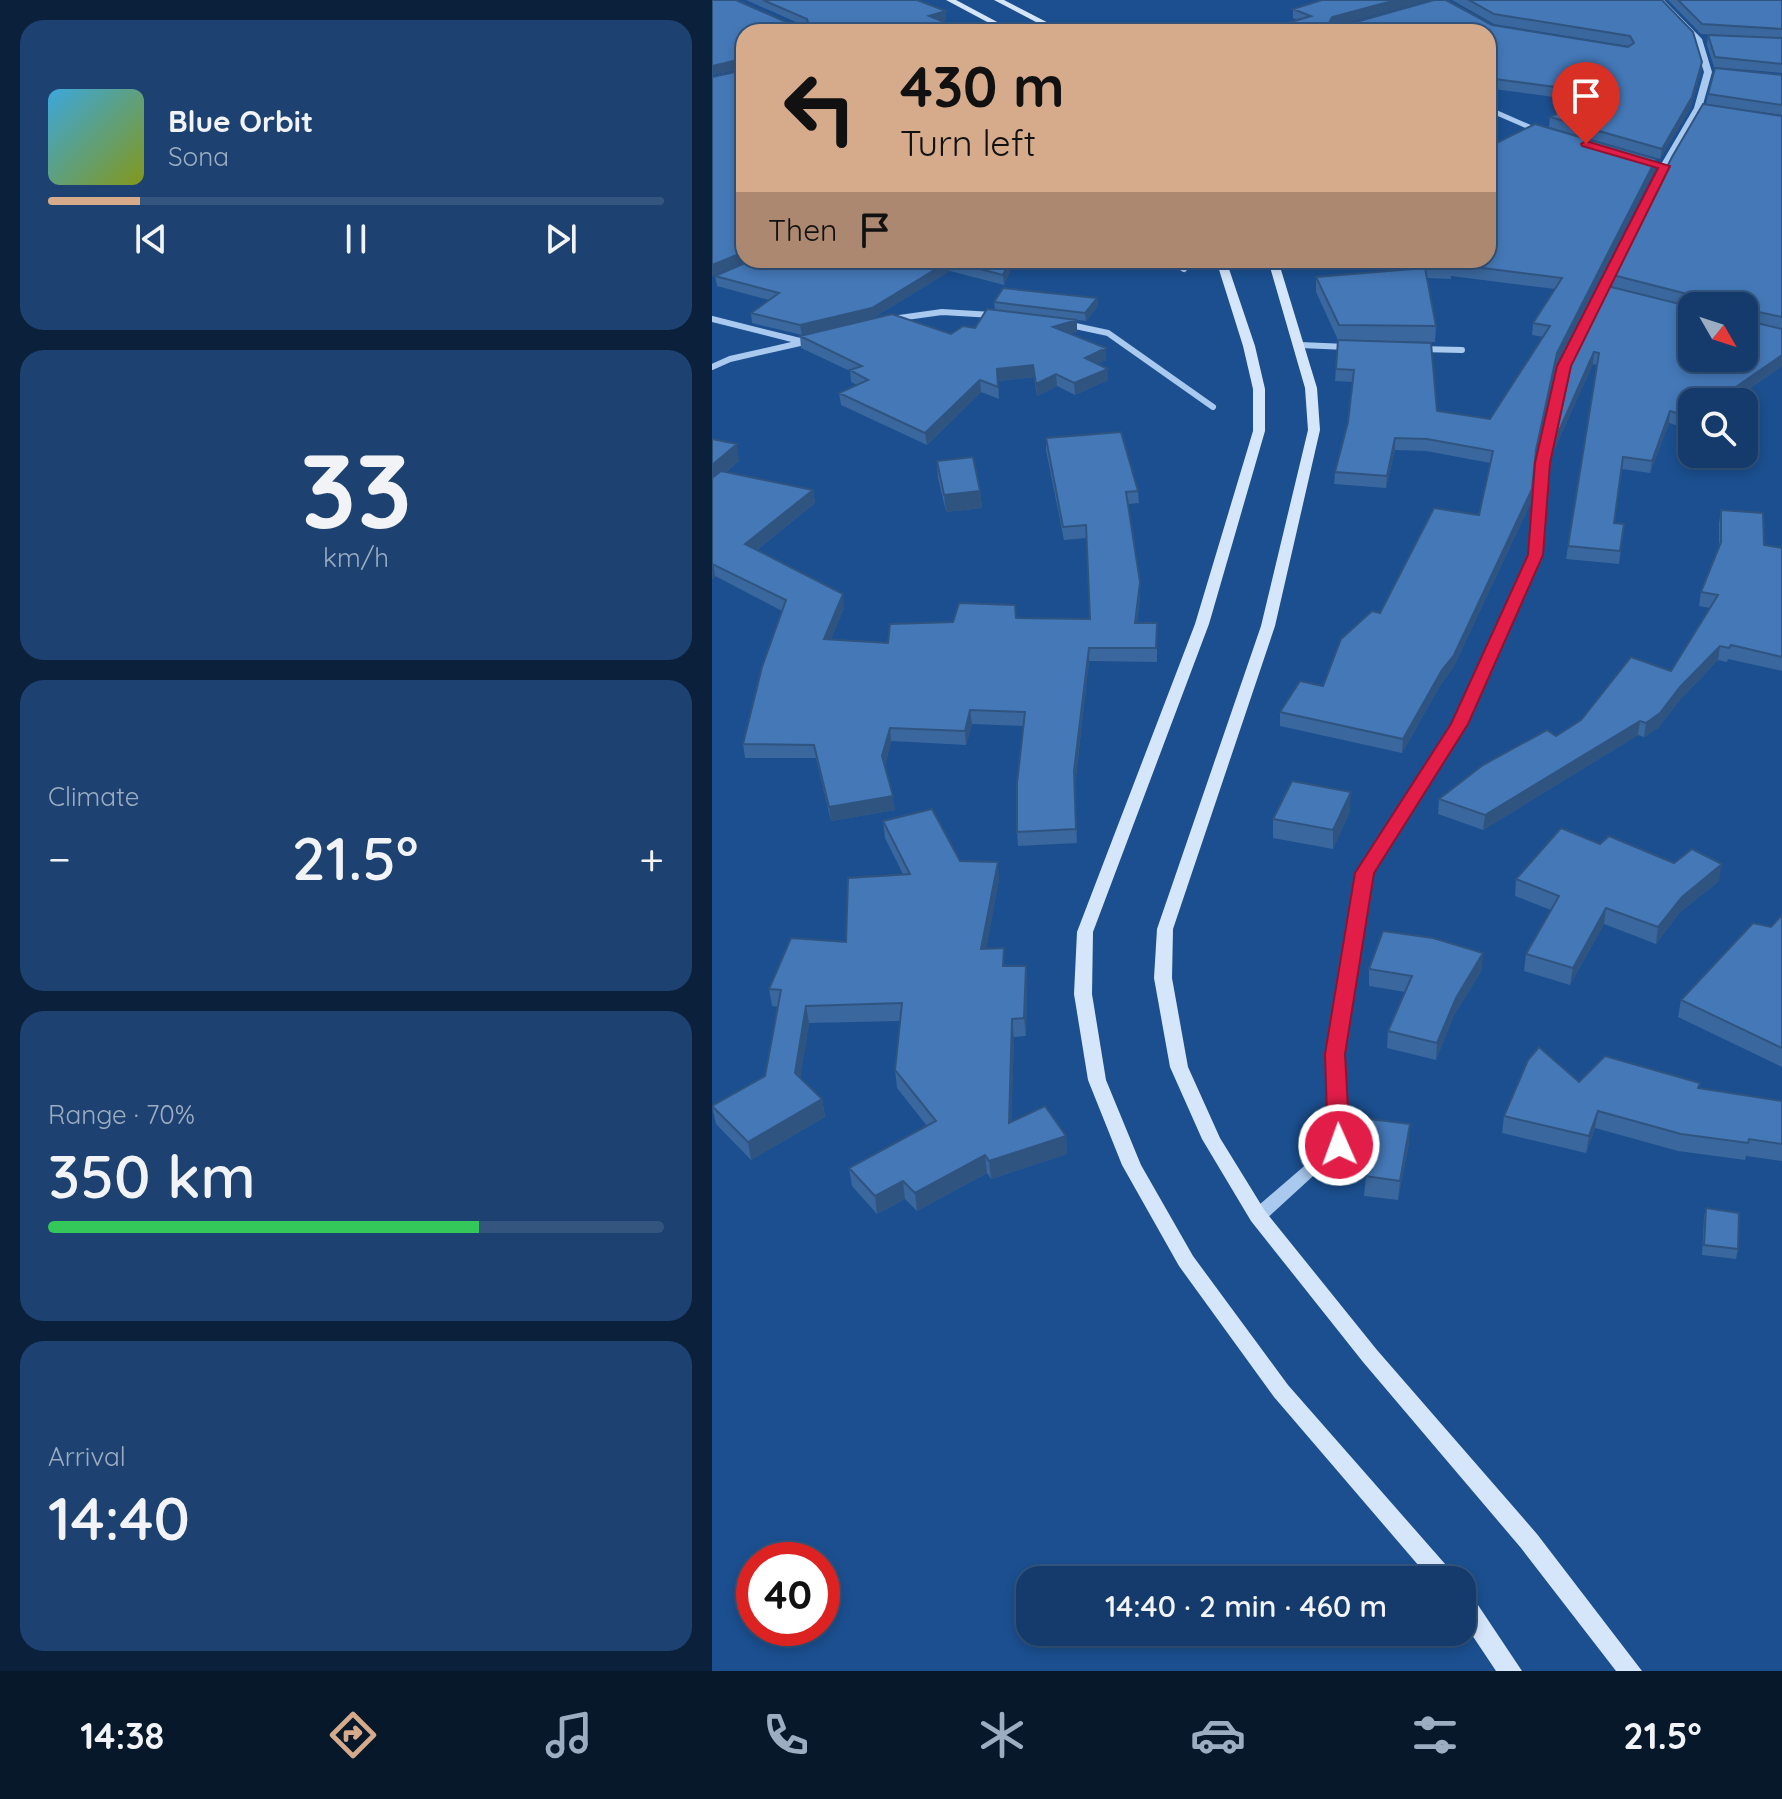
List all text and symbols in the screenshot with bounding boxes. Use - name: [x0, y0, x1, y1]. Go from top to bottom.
- text: 430 m: [900, 51, 1065, 121]
- icon: left: [768, 56, 872, 160]
- pin: [1552, 62, 1620, 144]
- icon: arrive: [1564, 74, 1608, 118]
- text: Blue Orbit: [168, 102, 313, 140]
- text: Turn left: [900, 120, 1036, 165]
- text: Sona: [168, 140, 229, 173]
- icon: arrive: [853, 208, 897, 252]
- text: Then: [768, 211, 837, 249]
- icon: previous: [129, 217, 173, 261]
- icon: pause: [334, 217, 378, 261]
- icon: next: [539, 217, 583, 261]
- north arrow: [1678, 292, 1758, 372]
- map controls: [1678, 292, 1758, 468]
- button: search: [1678, 388, 1758, 468]
- text: 33: [300, 424, 412, 554]
- text: km/h: [323, 541, 389, 574]
- text: Climate: [48, 780, 139, 813]
- text: 21.5°: [292, 820, 418, 895]
- text: −: [48, 831, 71, 886]
- text: +: [639, 831, 664, 886]
- text: Range · 70%: [48, 1098, 195, 1131]
- position arrow: [1297, 1103, 1381, 1187]
- text: 350 km: [48, 1138, 256, 1213]
- text: Arrival: [48, 1440, 126, 1473]
- text: 14:40: [48, 1480, 190, 1555]
- speed limit sign: 40: [736, 1542, 840, 1646]
- text: 14:40 · 2 min · 460 m: [1105, 1587, 1387, 1625]
- icon: directions: [325, 1707, 381, 1763]
- icon: music: [541, 1707, 597, 1763]
- icon: phone: [758, 1707, 814, 1763]
- icon: climate: [974, 1707, 1030, 1763]
- icon: car: [1190, 1707, 1246, 1763]
- icon: filters: [1407, 1707, 1463, 1763]
- text: 14:38: [80, 1713, 164, 1758]
- text: 21.5°: [1623, 1713, 1702, 1758]

